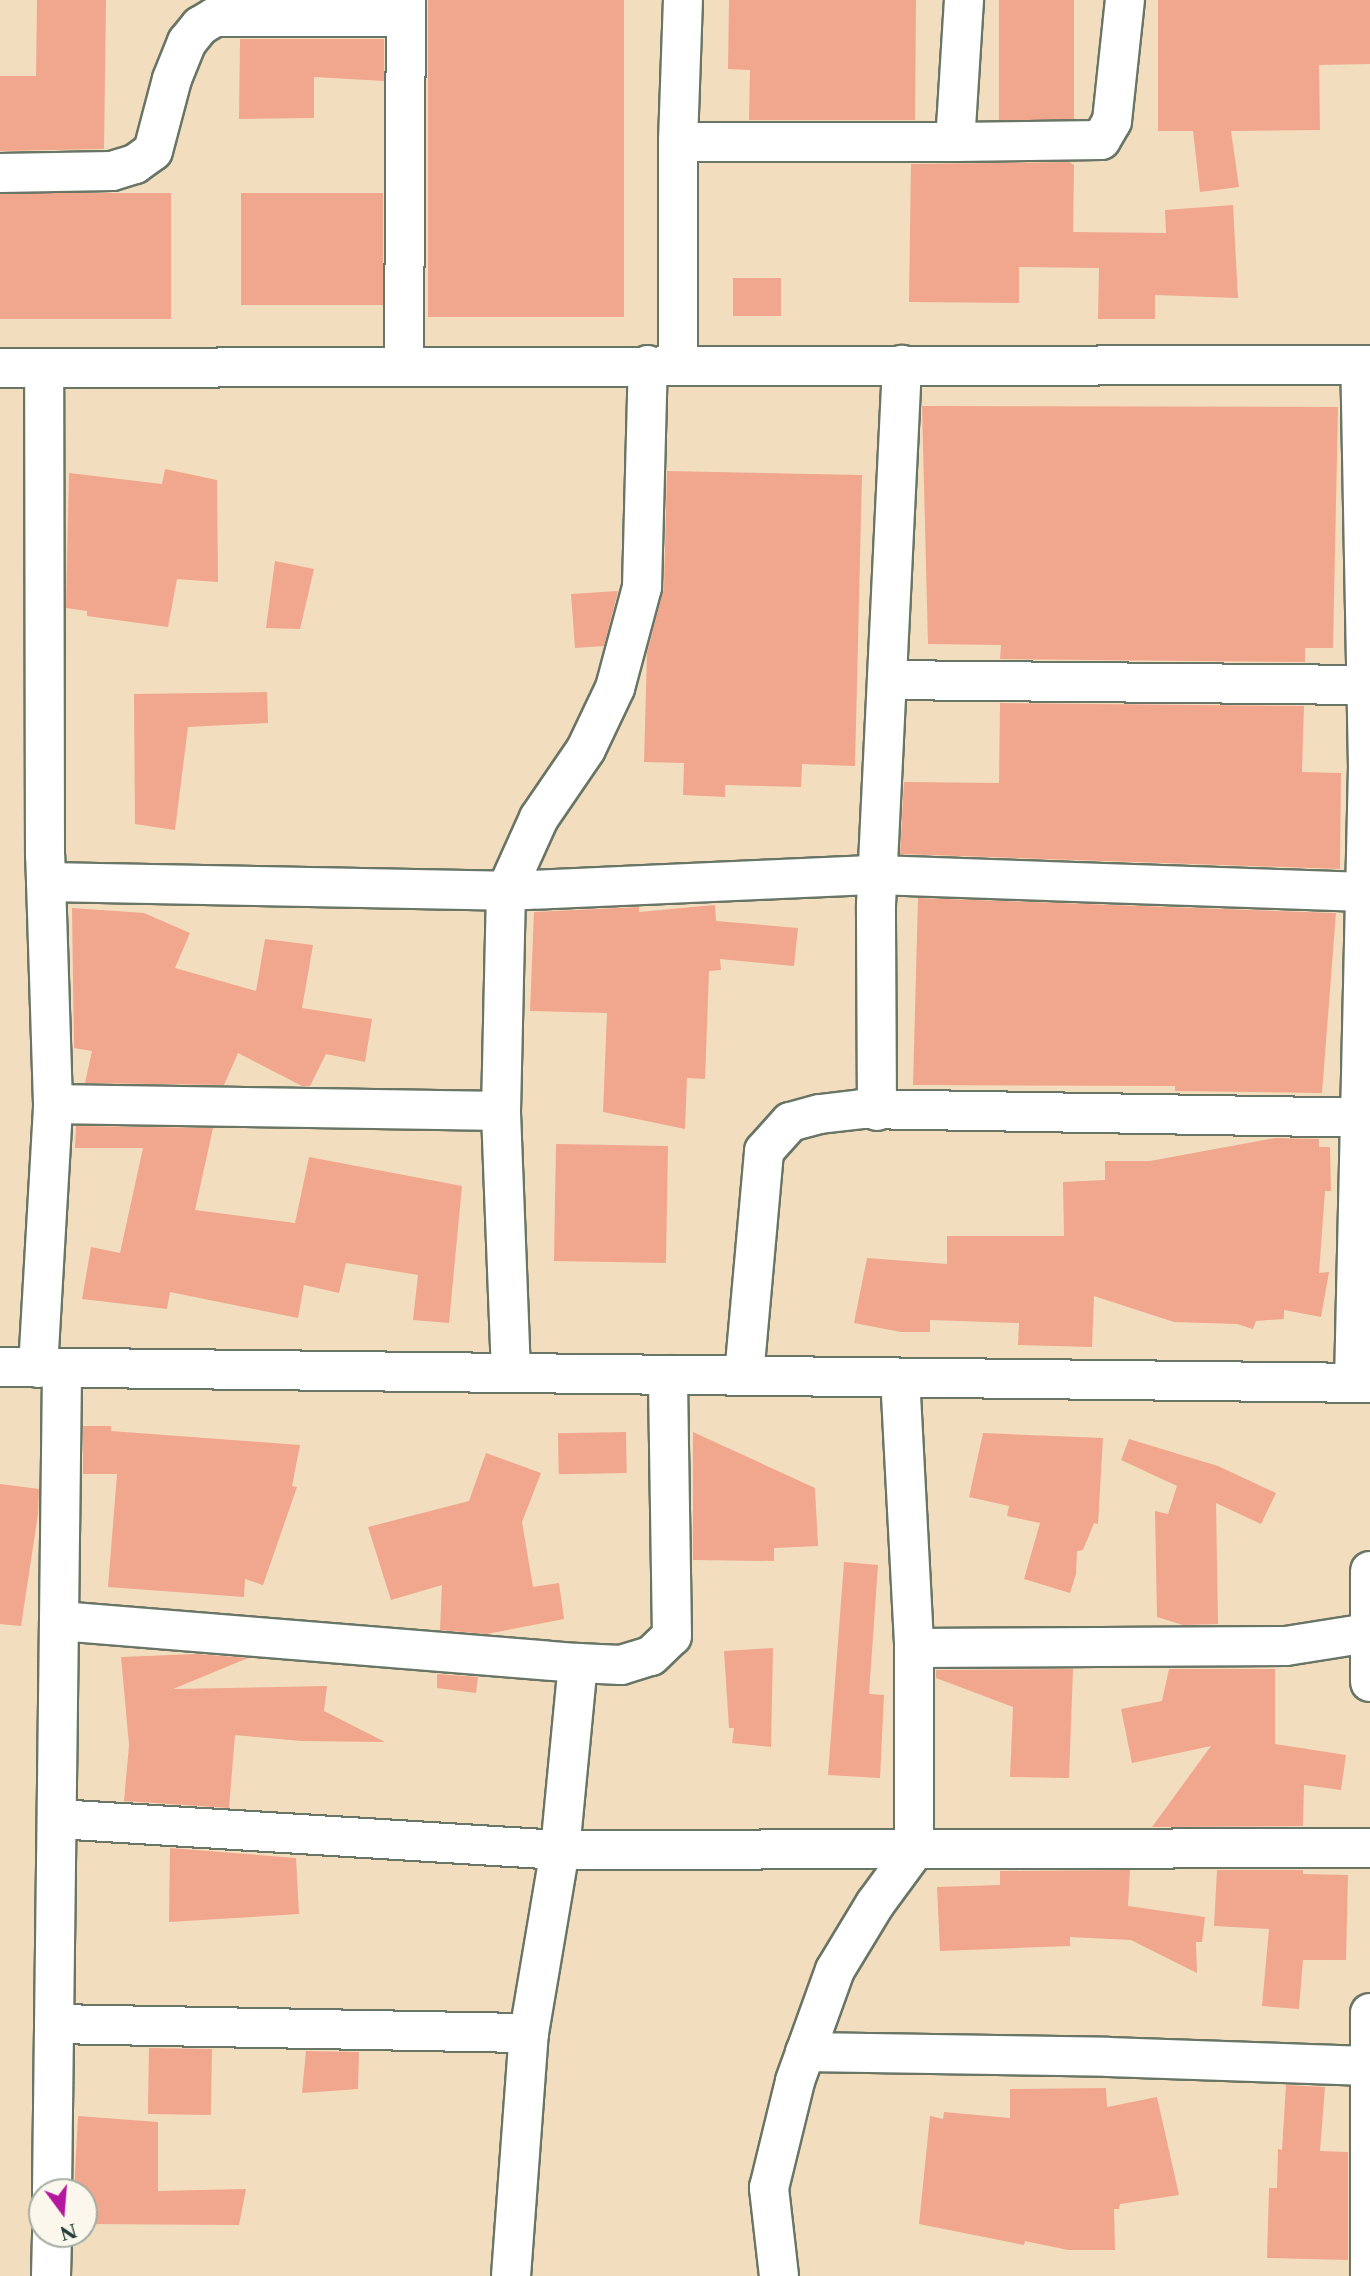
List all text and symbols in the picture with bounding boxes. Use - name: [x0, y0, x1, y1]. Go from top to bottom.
- north arrow: [28, 2178, 98, 2248]
- text: N: [57, 2218, 79, 2245]

